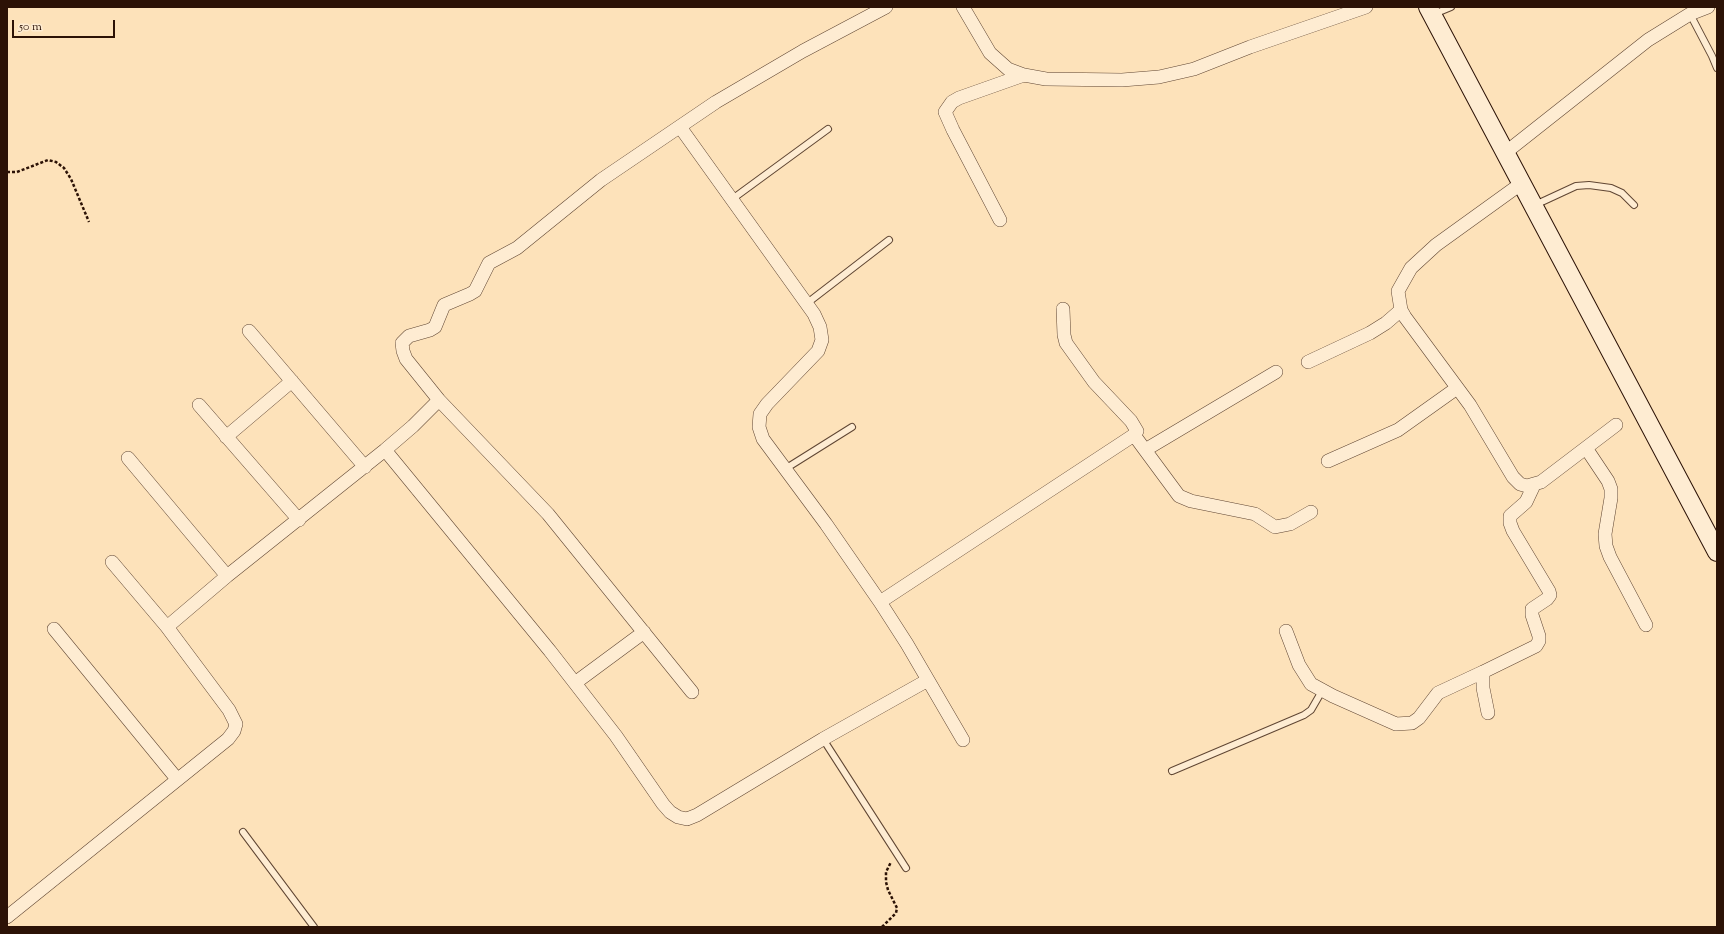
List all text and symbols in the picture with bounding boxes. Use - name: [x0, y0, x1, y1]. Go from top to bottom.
- scale bar: [14, 12, 117, 38]
- text: 50 m: [19, 18, 42, 36]

